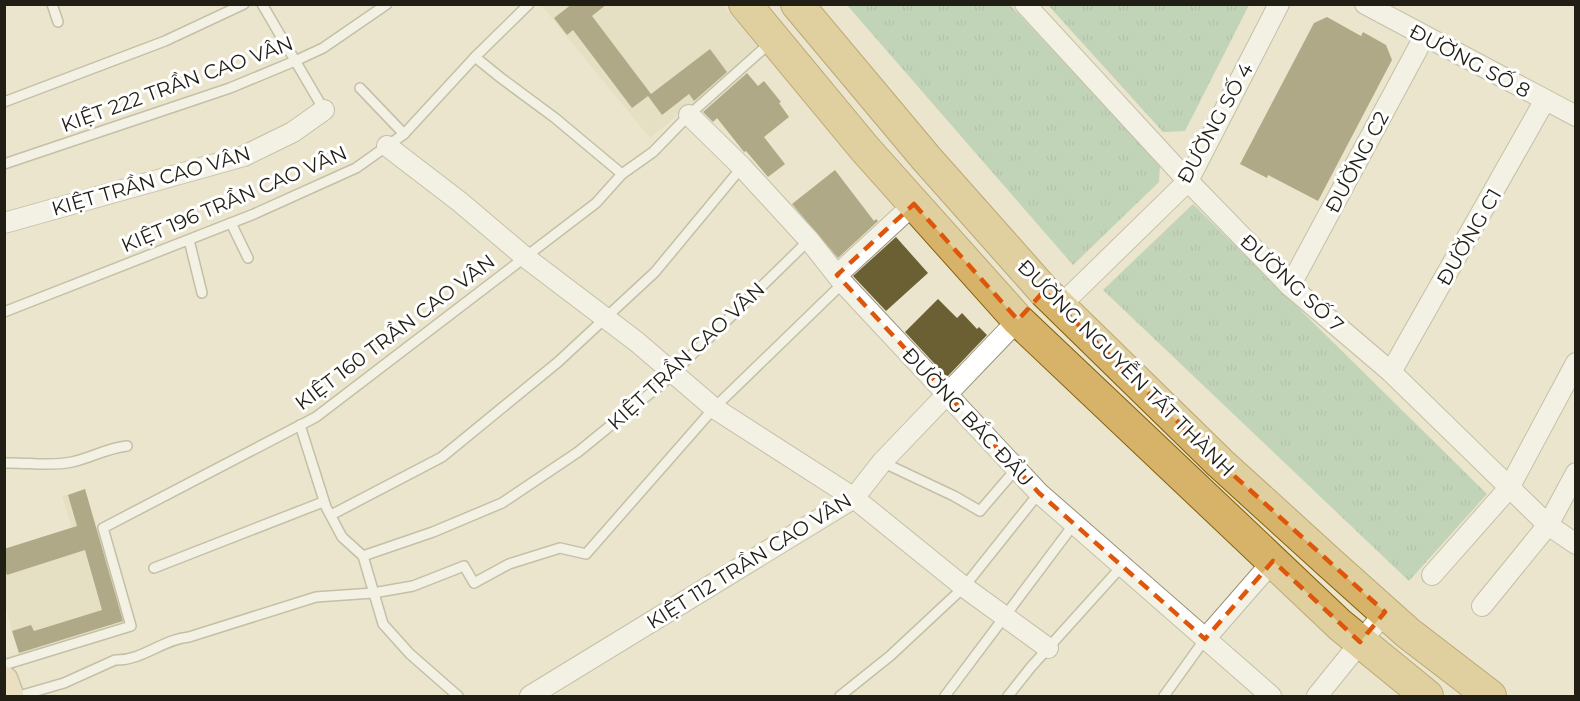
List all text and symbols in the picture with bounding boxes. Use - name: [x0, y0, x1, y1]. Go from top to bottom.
- street label: ĐƯỜNG SỐ 8: [1405, 18, 1535, 103]
- street label: KIỆT 222 TRẦN CAO VÂN: [57, 30, 296, 137]
- street label: ĐƯỜNG SỐ 4: [1171, 58, 1258, 187]
- street label: ĐƯỜNG C2: [1320, 107, 1394, 217]
- street label: KIỆT TRẦN CAO VÂN: [48, 140, 253, 221]
- street label: KIỆT 196 TRẦN CAO VÂN: [117, 140, 350, 257]
- street label: ĐƯỜNG C1: [1432, 184, 1506, 290]
- street label: ĐƯỜNG SỐ 7: [1235, 228, 1349, 337]
- street label: KIỆT 160 TRẦN CAO VÂN: [290, 248, 500, 415]
- street label: ĐƯỜNG NGUYỄN TẤT THÀNH: [1013, 253, 1241, 481]
- street label: KIỆT TRẦN CAO VÂN: [602, 276, 770, 435]
- street label: ĐƯỜNG BẮC ĐẨU: [897, 341, 1040, 491]
- street label: KIỆT 112 TRẦN CAO VÂN: [642, 487, 856, 634]

